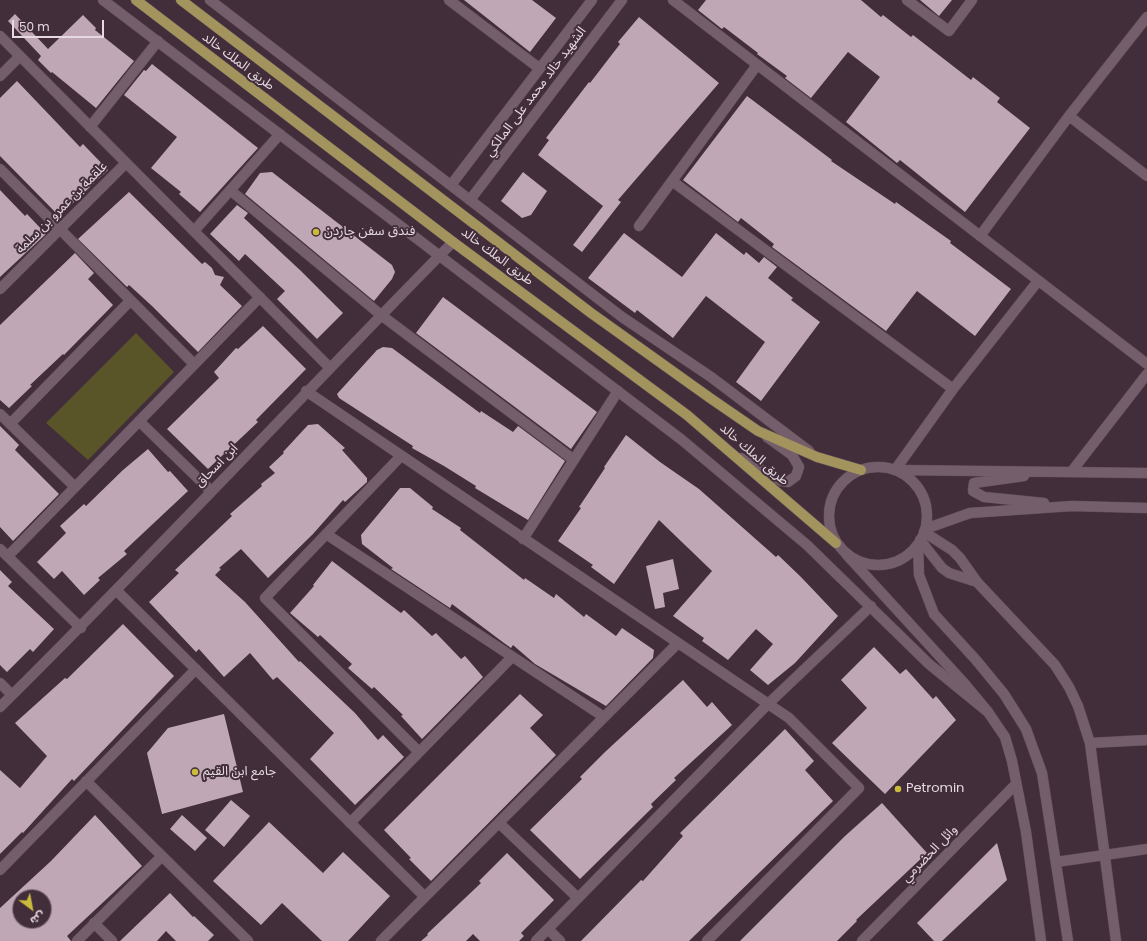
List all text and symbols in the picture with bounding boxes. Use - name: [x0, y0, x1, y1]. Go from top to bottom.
- scale bar: [14, 12, 106, 38]
- text: 50 m: [19, 18, 50, 35]
- street label: الشهيد خالد محمد على المالكي: [482, 24, 590, 160]
- street label: طريق الملك خالد: [199, 30, 277, 94]
- street label: علقمة بن عمرو بن سلمة: [13, 159, 111, 257]
- place label: فندق سفن جاردن: [324, 224, 415, 240]
- street label: طريق الملك خالد: [458, 225, 536, 289]
- marker: فندق سفن جاردن: [311, 227, 321, 237]
- street label: طريق الملك خالد: [716, 421, 792, 489]
- street label: ابن اسحاق: [192, 441, 242, 491]
- place label: جامع ابن القيم: [203, 764, 276, 780]
- marker: جامع ابن القيم: [190, 767, 200, 777]
- place label: Petromin: [906, 781, 964, 797]
- marker: Petromin: [893, 784, 903, 794]
- street label: وائل الحضرمي: [899, 822, 961, 886]
- north arrow: [12, 889, 52, 929]
- text: ش: [27, 908, 48, 929]

